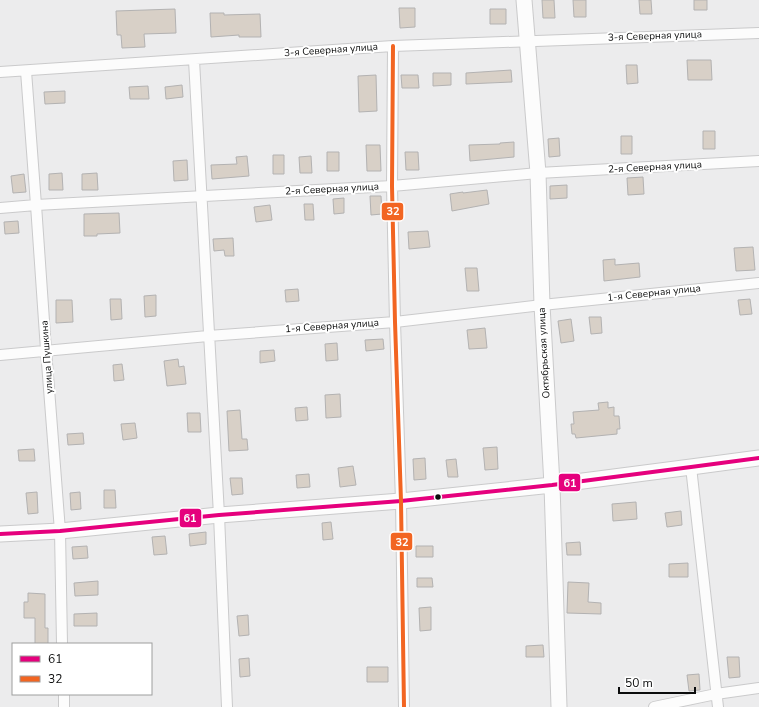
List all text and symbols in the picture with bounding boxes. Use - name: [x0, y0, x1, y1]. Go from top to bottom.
- street label: 3-я Северная улица: [608, 27, 702, 45]
- street label: 3-я Северная улица: [284, 40, 378, 60]
- street label: 2-я Северная улица: [608, 158, 702, 176]
- street label: 2-я Северная улица: [285, 180, 379, 198]
- line badge: 32: [381, 202, 404, 221]
- text: 32: [386, 204, 400, 219]
- street label: 1-я Северная улица: [606, 281, 702, 305]
- street label: Октябрьская улица: [535, 307, 553, 399]
- street label: 1-я Северная улица: [285, 316, 379, 336]
- street label: улица Пушкина: [37, 320, 57, 394]
- line badge: 61: [558, 473, 581, 492]
- text: 61: [563, 476, 577, 491]
- unlabelled marker: [433, 492, 443, 502]
- line badge: 61: [179, 508, 202, 528]
- text: 61: [183, 511, 197, 526]
- line badge: 32: [390, 532, 413, 551]
- text: 32: [395, 535, 409, 550]
- legend: [12, 643, 152, 695]
- text: 61: [48, 651, 62, 667]
- scale bar: [619, 669, 695, 695]
- text: 32: [48, 671, 62, 687]
- text: 50 m: [625, 675, 653, 691]

